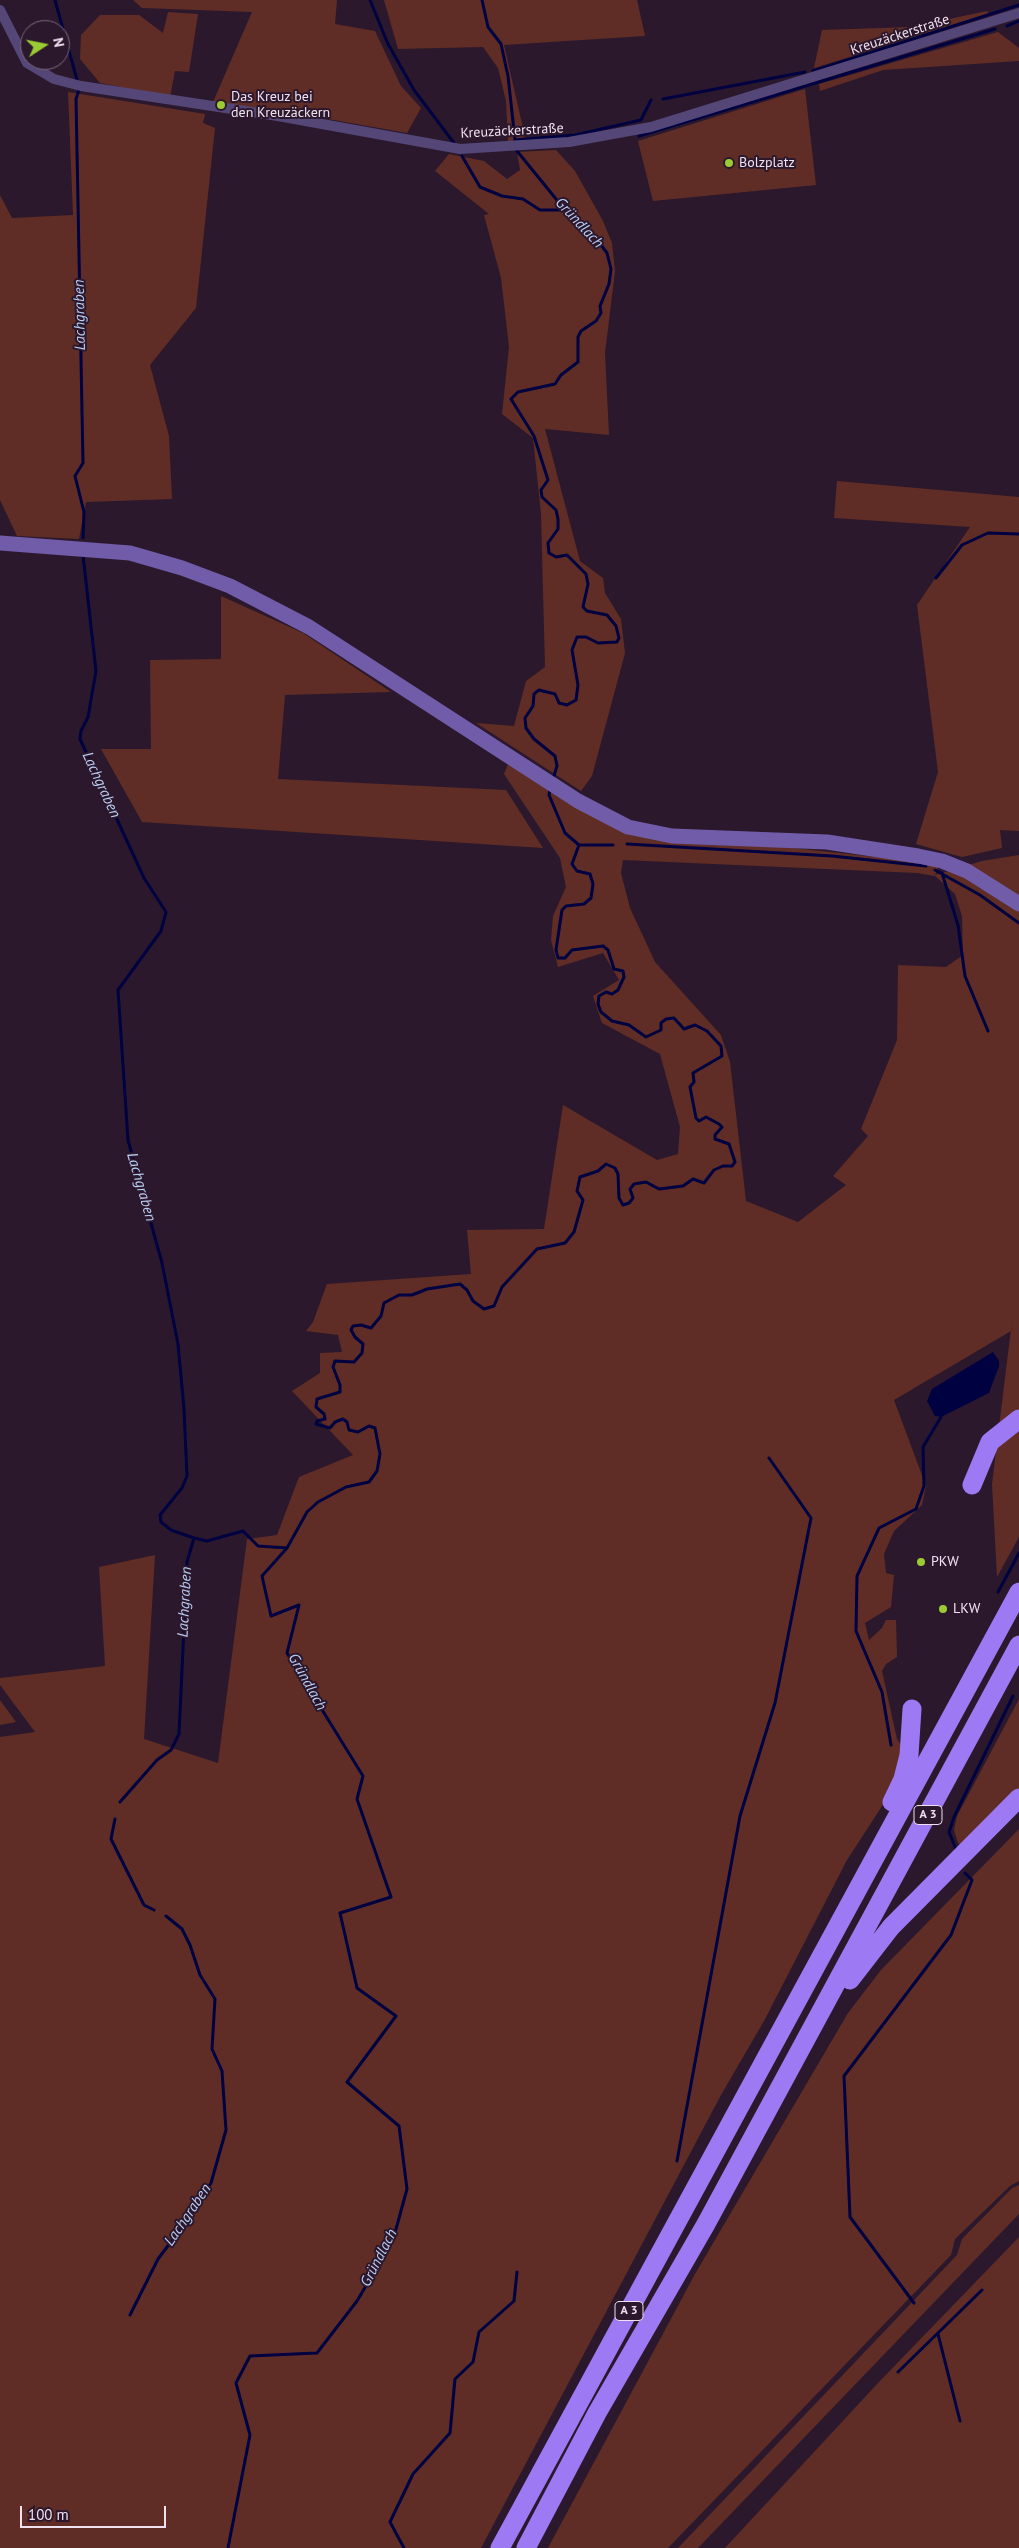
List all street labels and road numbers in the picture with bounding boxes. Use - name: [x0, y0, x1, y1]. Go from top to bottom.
- street label: Kreuzäckerstraße: [848, 11, 952, 59]
- street label: Kreuzäckerstraße: [460, 120, 564, 142]
- road number: A 3: [914, 1806, 942, 1824]
- road number: A 3: [615, 2302, 643, 2320]

